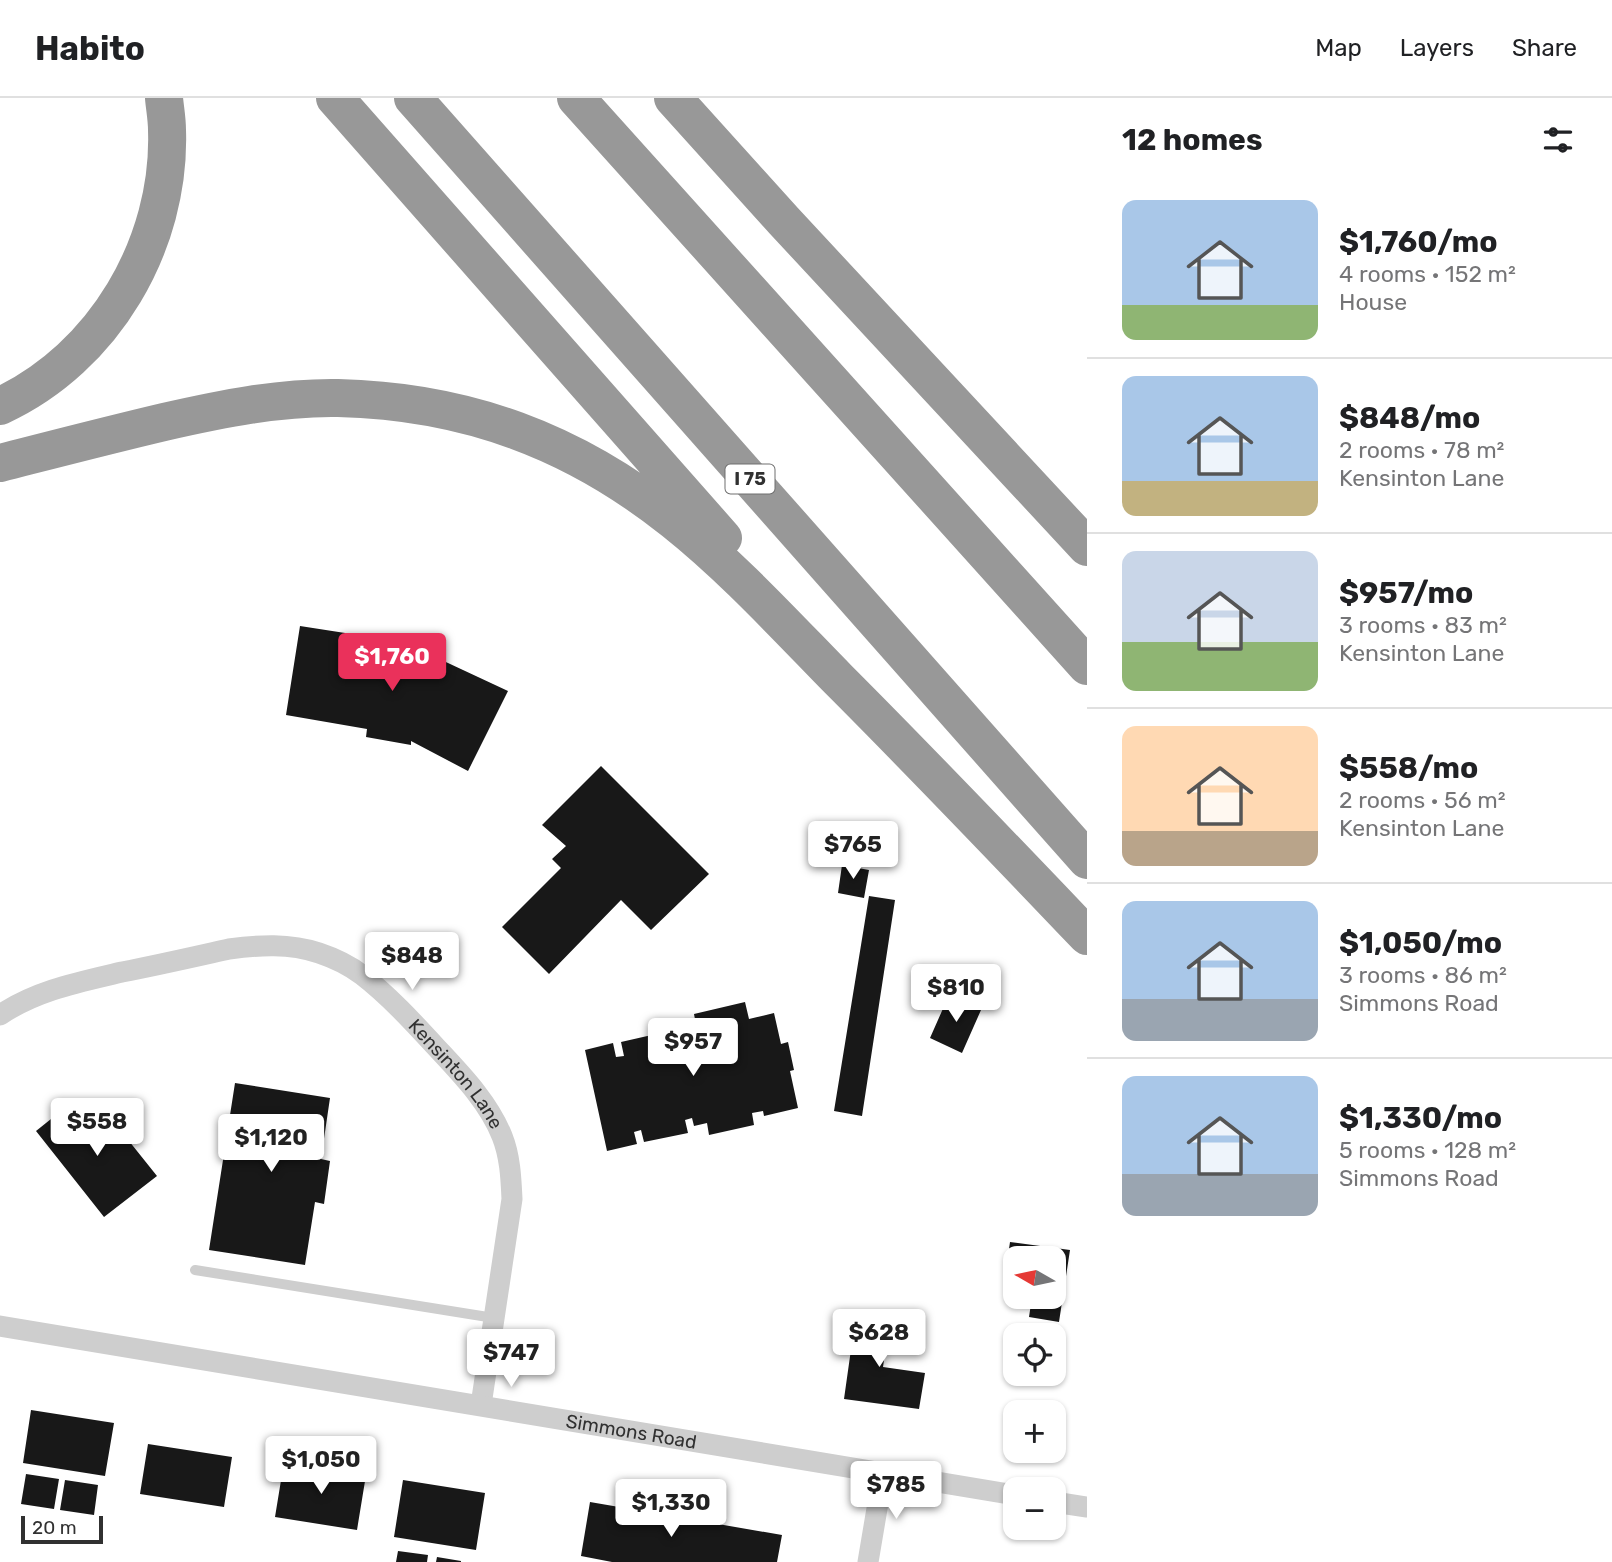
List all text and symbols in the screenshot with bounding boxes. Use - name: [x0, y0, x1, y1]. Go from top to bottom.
- text: Habito: [35, 29, 145, 68]
- text: Map: [1315, 34, 1362, 62]
- text: Layers: [1400, 34, 1474, 62]
- text: Share: [1512, 34, 1577, 62]
- icon: filters: [1539, 121, 1577, 159]
- text: 12 homes: [1122, 122, 1263, 158]
- text: $1,760/mo: [1339, 224, 1498, 260]
- icon: home: [1178, 228, 1262, 312]
- text: 4 rooms · 152 m²: [1339, 260, 1516, 288]
- text: House: [1339, 288, 1407, 316]
- text: $848/mo: [1339, 400, 1480, 436]
- icon: home: [1178, 404, 1262, 488]
- text: 2 rooms · 78 m²: [1339, 436, 1504, 464]
- road number: I 75: [726, 464, 774, 494]
- text: Kensinton Lane: [1339, 464, 1504, 492]
- text: $957/mo: [1339, 575, 1473, 611]
- icon: home: [1178, 579, 1262, 663]
- text: 3 rooms · 83 m²: [1339, 611, 1507, 639]
- pin: $1,760: [335, 634, 449, 693]
- text: Kensinton Lane: [1339, 639, 1504, 667]
- text: $1,760: [354, 642, 430, 670]
- text: $558/mo: [1339, 750, 1478, 786]
- icon: home: [1178, 754, 1262, 838]
- text: 2 rooms · 56 m²: [1339, 786, 1506, 814]
- text: Kensinton Lane: [1339, 814, 1504, 842]
- pin: $765: [812, 822, 894, 881]
- text: $765: [824, 830, 882, 858]
- text: $1,050/mo: [1339, 925, 1502, 961]
- icon: home: [1178, 929, 1262, 1013]
- pin: $848: [371, 932, 453, 992]
- text: $848: [381, 941, 443, 969]
- text: 3 rooms · 86 m²: [1339, 961, 1507, 989]
- pin: $810: [915, 964, 997, 1024]
- text: $810: [927, 973, 985, 1001]
- text: Simmons Road: [1339, 989, 1499, 1017]
- street label: Kensinton Lane: [404, 1014, 508, 1133]
- pin: $957: [652, 1018, 734, 1078]
- text: $957: [664, 1027, 722, 1055]
- pin: $558: [56, 1098, 138, 1158]
- text: $1,330/mo: [1339, 1100, 1502, 1136]
- icon: home: [1178, 1104, 1262, 1188]
- text: $558: [67, 1107, 127, 1135]
- pin: $1,120: [214, 1114, 328, 1174]
- text: $1,120: [234, 1123, 308, 1151]
- text: 5 rooms · 128 m²: [1339, 1136, 1516, 1164]
- text: Simmons Road: [1339, 1164, 1499, 1192]
- north arrow: [1003, 1246, 1066, 1309]
- map controls: [1003, 1246, 1066, 1540]
- pin: $628: [838, 1310, 920, 1369]
- text: $628: [849, 1318, 909, 1346]
- button: locate: [1003, 1323, 1066, 1386]
- pin: $747: [470, 1330, 552, 1389]
- text: $747: [483, 1338, 539, 1366]
- button: +: [1003, 1400, 1066, 1463]
- street label: Simmons Road: [564, 1409, 698, 1453]
- pin: $1,050: [264, 1436, 378, 1496]
- text: $1,050: [281, 1445, 361, 1473]
- pin: $785: [855, 1462, 937, 1521]
- text: $785: [867, 1470, 925, 1498]
- button: −: [1003, 1477, 1066, 1540]
- pin: $1,330: [614, 1480, 728, 1539]
- text: $1,330: [631, 1488, 711, 1516]
- scale bar: [21, 1513, 103, 1545]
- text: 20 m: [32, 1516, 77, 1539]

